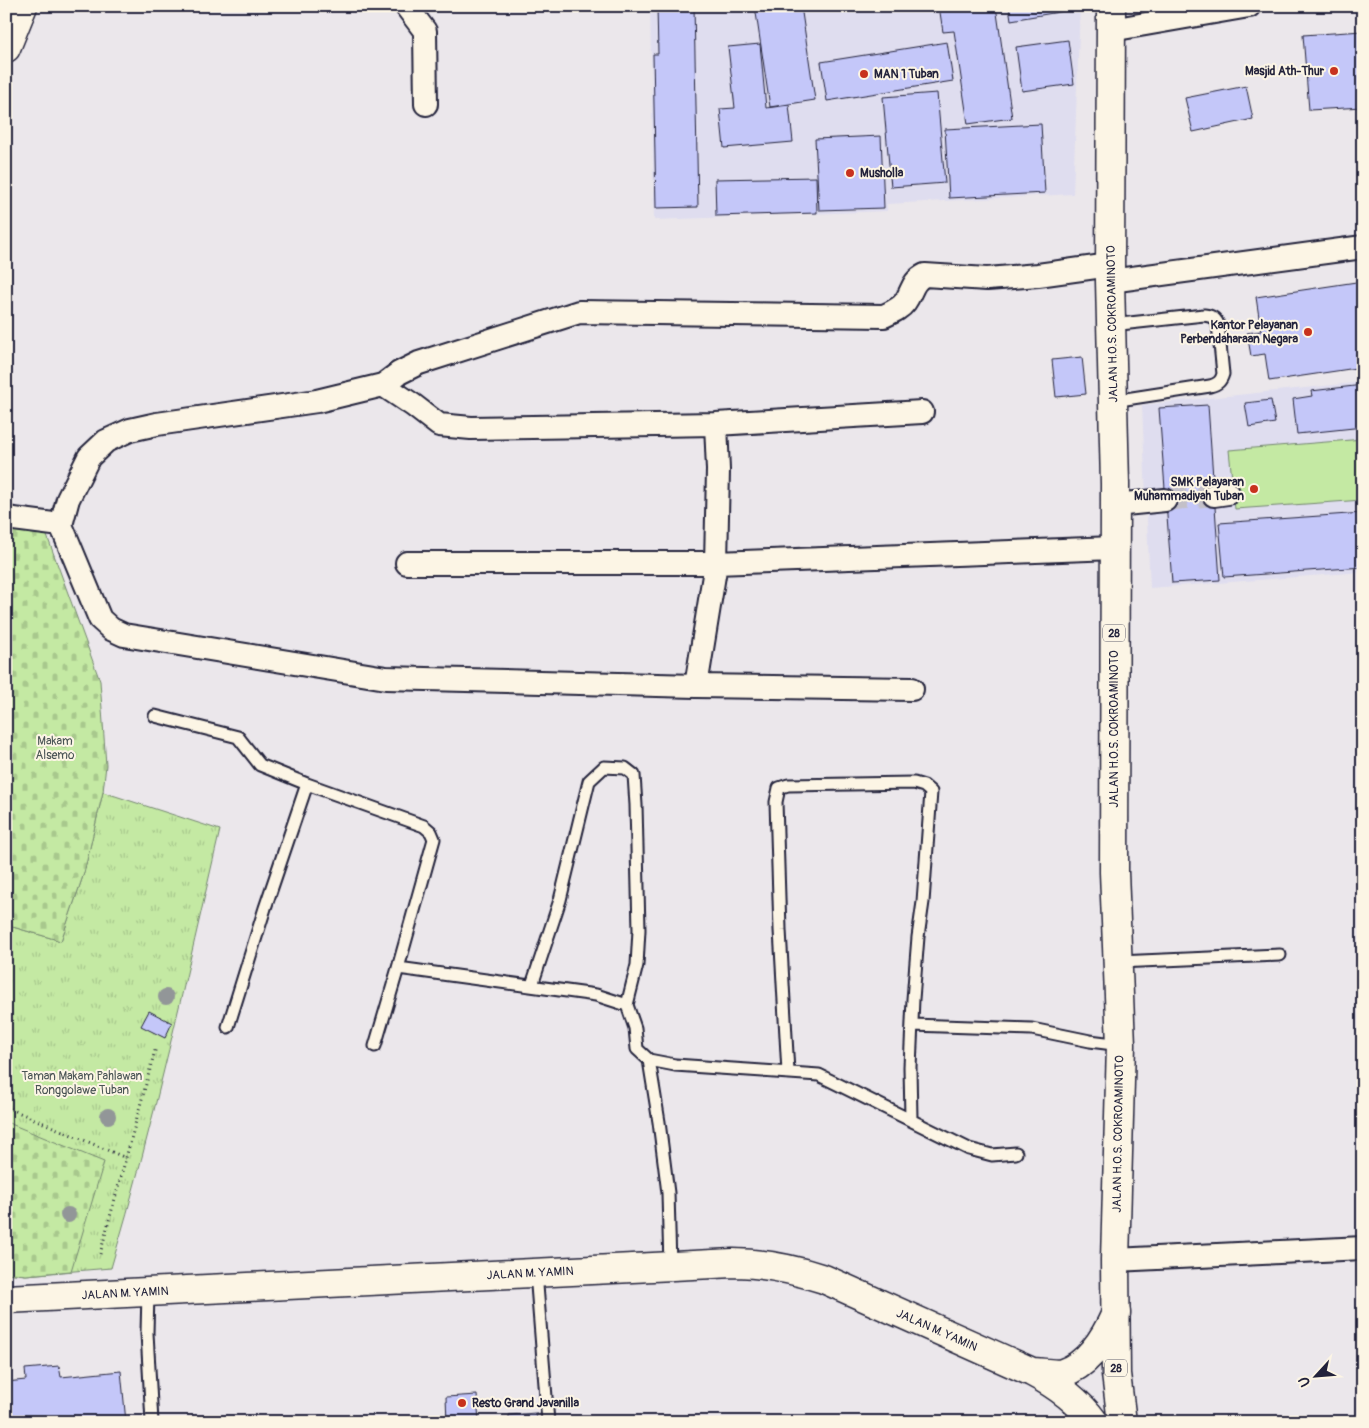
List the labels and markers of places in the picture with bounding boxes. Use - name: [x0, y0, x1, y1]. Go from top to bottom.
- place label: Masjid Ath-Thur: [1245, 64, 1325, 79]
- marker: Masjid Ath-Thur: [1328, 65, 1340, 77]
- place label: MAN 1 Tuban: [874, 67, 939, 82]
- marker: MAN 1 Tuban: [858, 68, 870, 80]
- place label: Musholla: [860, 166, 904, 181]
- marker: Musholla: [844, 167, 856, 179]
- place label: Kantor Pelayanan Perbendaharaan Negara: [1180, 318, 1298, 347]
- marker: Kantor Pelayanan Perbendaharaan Negara: [1302, 326, 1314, 338]
- place label: SMK Pelayaran Muhammadiyah Tuban: [1134, 475, 1244, 504]
- marker: SMK Pelayaran Muhammadiyah Tuban: [1248, 483, 1260, 495]
- place label: Resto Grand Javanilla: [472, 1396, 579, 1411]
- marker: Resto Grand Javanilla: [456, 1397, 468, 1409]

